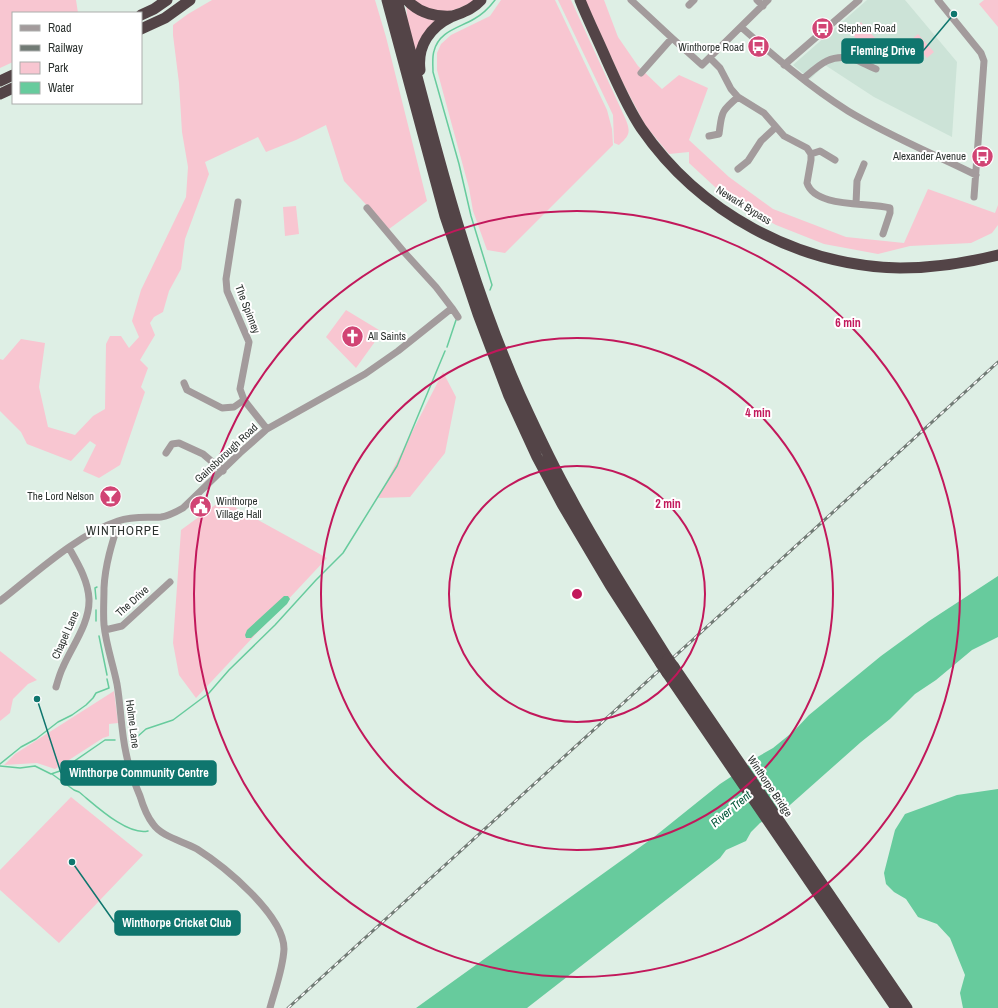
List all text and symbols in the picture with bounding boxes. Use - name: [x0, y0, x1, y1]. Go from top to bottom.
- legend: [12, 12, 142, 104]
- bus stop icon: Stephen Road: [810, 15, 836, 41]
- text: Road: [48, 20, 72, 36]
- place label: Stephen Road: [838, 21, 896, 35]
- bus stop icon: Winthorpe Road: [746, 34, 772, 60]
- callout: Fleming Drive: [842, 39, 923, 63]
- text: Railway: [48, 40, 83, 56]
- place label: Winthorpe Road: [678, 40, 744, 54]
- text: Fleming Drive: [850, 43, 916, 59]
- text: Park: [48, 60, 68, 76]
- text: Water: [48, 80, 75, 96]
- bus stop icon: Alexander Avenue: [969, 143, 995, 169]
- place label: Alexander Avenue: [892, 149, 966, 163]
- street label: Newark Bypass: [714, 182, 775, 228]
- street label: The Spinney: [232, 283, 264, 336]
- text: 6 min: [835, 315, 861, 331]
- church icon: All Saints: [340, 323, 366, 349]
- place label: All Saints: [367, 329, 407, 343]
- text: 4 min: [745, 405, 771, 421]
- street label: Gainsborough Road: [192, 420, 260, 486]
- bar icon: The Lord Nelson: [97, 483, 123, 509]
- place label: The Lord Nelson: [27, 489, 94, 503]
- public building icon: Winthorpe Village Hall: [187, 494, 213, 520]
- place label: Winthorpe Village Hall: [216, 494, 261, 521]
- text: 2 min: [655, 496, 681, 512]
- district label: WINTHORPE: [86, 522, 160, 539]
- street label: The Drive: [113, 583, 151, 619]
- centre of rings: [570, 587, 584, 601]
- street label: Chapel Lane: [48, 609, 82, 661]
- street label: Holme Lane: [123, 699, 143, 749]
- street label: Winthorpe Bridge: [744, 753, 796, 819]
- callout: Winthorpe Community Centre: [61, 761, 216, 785]
- text: Winthorpe Community Centre: [69, 765, 209, 781]
- water label: River Trent: [707, 787, 755, 831]
- callout: Winthorpe Cricket Club: [115, 911, 240, 935]
- text: Winthorpe Cricket Club: [122, 915, 232, 931]

